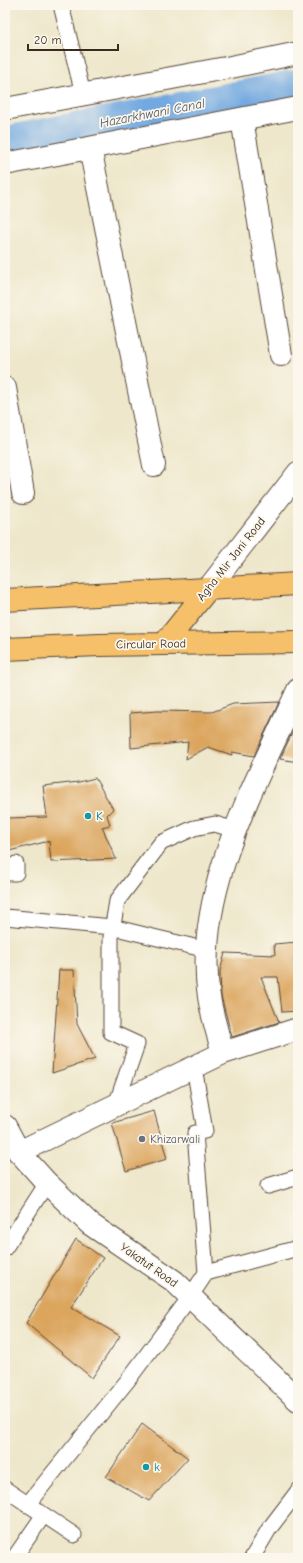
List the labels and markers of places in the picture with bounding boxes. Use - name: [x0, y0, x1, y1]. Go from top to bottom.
- place label: K: [96, 809, 103, 823]
- marker: K: [83, 811, 93, 821]
- place label: Khizarwali: [150, 1132, 200, 1146]
- marker: Khizarwali: [137, 1134, 147, 1144]
- place label: k: [154, 1460, 160, 1474]
- marker: k: [141, 1462, 151, 1472]

